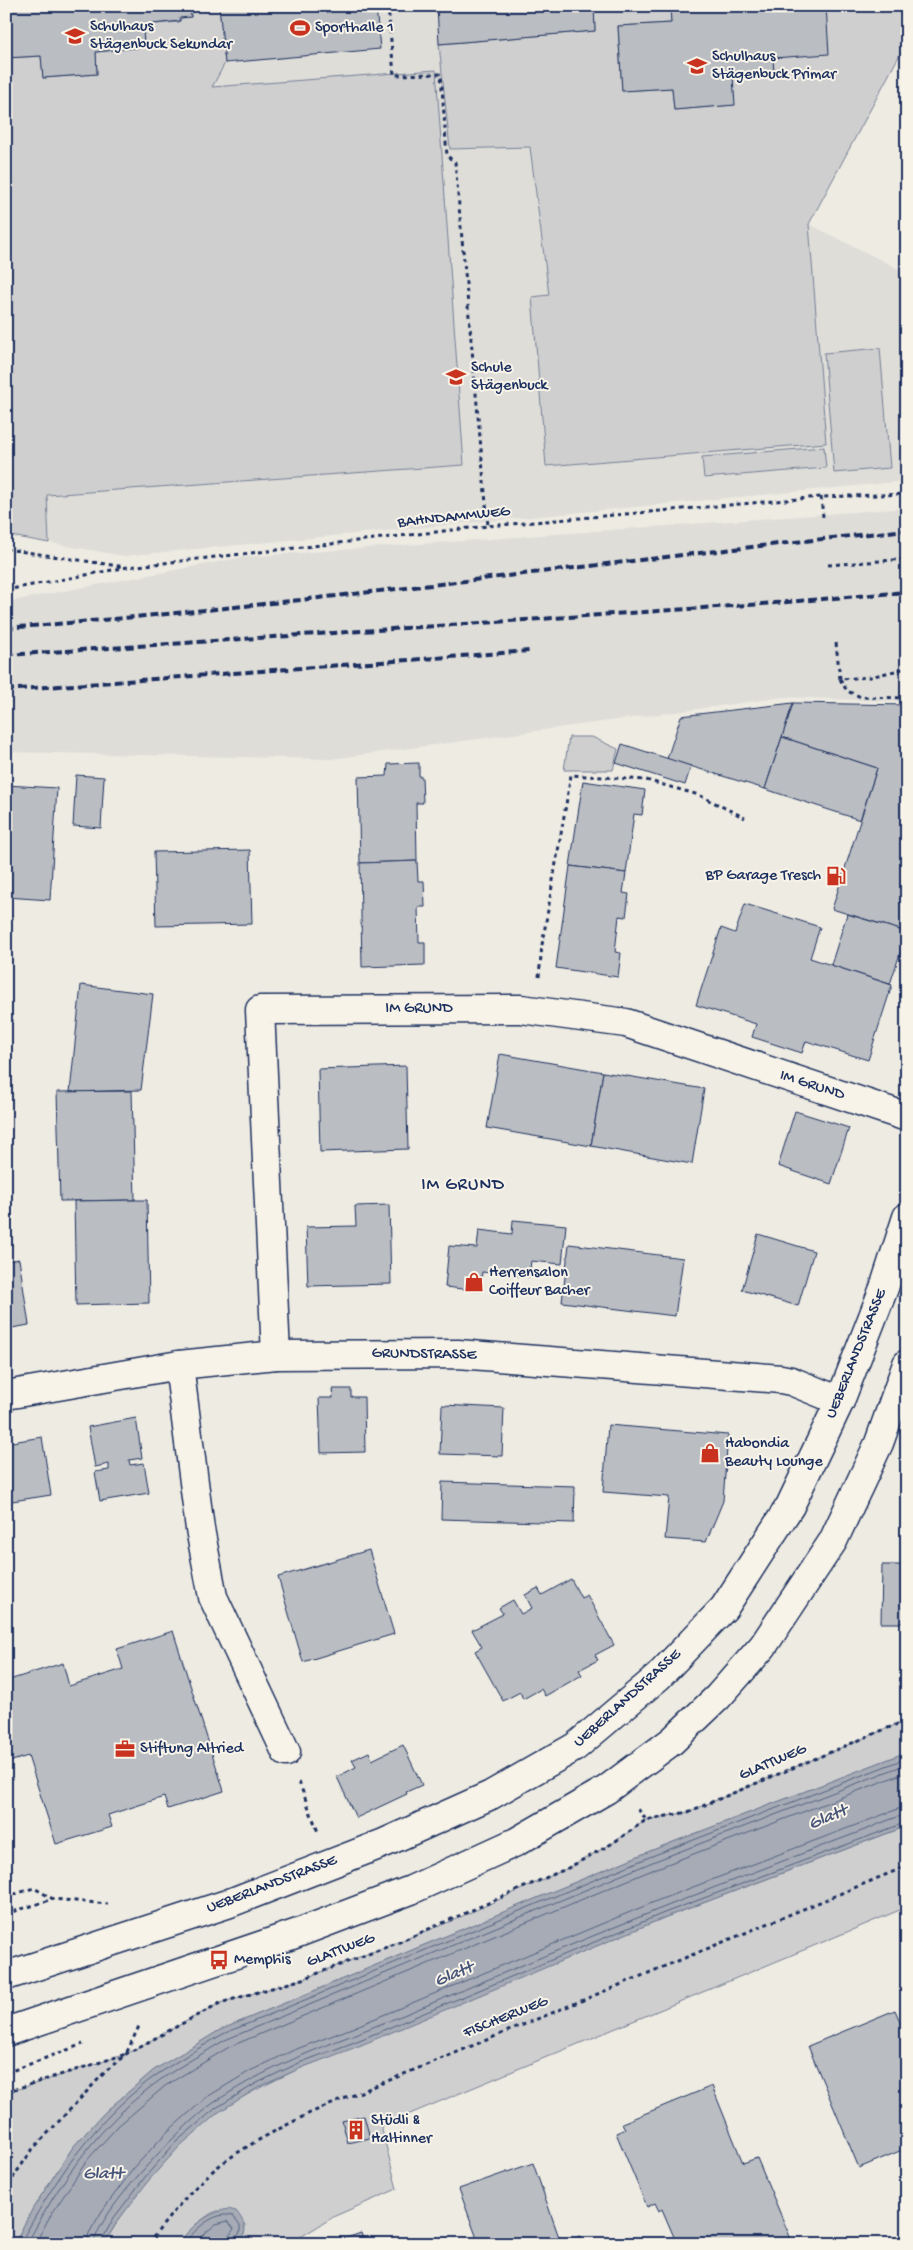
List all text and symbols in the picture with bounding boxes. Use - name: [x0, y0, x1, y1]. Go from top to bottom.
- sports icon: Sporthalle 1: [289, 17, 311, 39]
- place label: Schulhaus Stägenbuck Sekundar: [90, 18, 233, 55]
- place label: Sporthalle 1: [315, 19, 394, 38]
- school or university icon: Schulhaus Stägenbuck Sekundar: [64, 25, 86, 47]
- place label: Schulhaus Stägenbuck Primar: [712, 48, 837, 85]
- school or university icon: Schulhaus Stägenbuck Primar: [686, 55, 708, 77]
- place label: Schule Stägenbuck: [471, 359, 549, 396]
- school or university icon: Schule Stägenbuck: [445, 366, 467, 388]
- street label: BAHNDAMMWEG: [396, 503, 512, 533]
- fuel station icon: BP Garage Tresch: [825, 865, 847, 887]
- place label: BP Garage Tresch: [705, 867, 821, 886]
- street label: IM GRUND: [385, 1000, 453, 1019]
- street label: IM GRUND: [777, 1067, 847, 1106]
- district label: IM GRUND: [421, 1175, 505, 1196]
- place label: Herrensalon Coiffeur Bacher: [489, 1264, 591, 1301]
- shop icon: Herrensalon Coiffeur Bacher: [463, 1271, 485, 1293]
- street label: UEBERLANDSTRASSE: [822, 1285, 892, 1422]
- street label: GRUNDSTRASSE: [371, 1345, 478, 1365]
- place label: Habondia Beauty Lounge: [724, 1435, 823, 1472]
- shop icon: Habondia Beauty Lounge: [699, 1442, 721, 1464]
- street label: UEBERLANDSTRASSE: [570, 1645, 686, 1752]
- office icon: Stiftung Altried: [114, 1738, 136, 1760]
- place label: Stiftung Altried: [140, 1740, 245, 1759]
- street label: GLATTWEG: [736, 1740, 810, 1786]
- water label: Glatt: [805, 1799, 854, 1835]
- street label: UEBERLANDSTRASSE: [204, 1851, 341, 1919]
- street label: GLATTWEG: [304, 1929, 379, 1973]
- bus stop icon: Memphis: [208, 1949, 230, 1971]
- place label: Memphis: [234, 1951, 292, 1970]
- water label: Glatt: [431, 1956, 480, 1992]
- street label: FISCHERWEG: [460, 1992, 552, 2044]
- place label: Stüdli & Haltinner: [371, 2112, 433, 2149]
- building icon: Stüdli & Haltinner: [345, 2119, 367, 2141]
- water label: Glatt: [83, 2164, 127, 2185]

